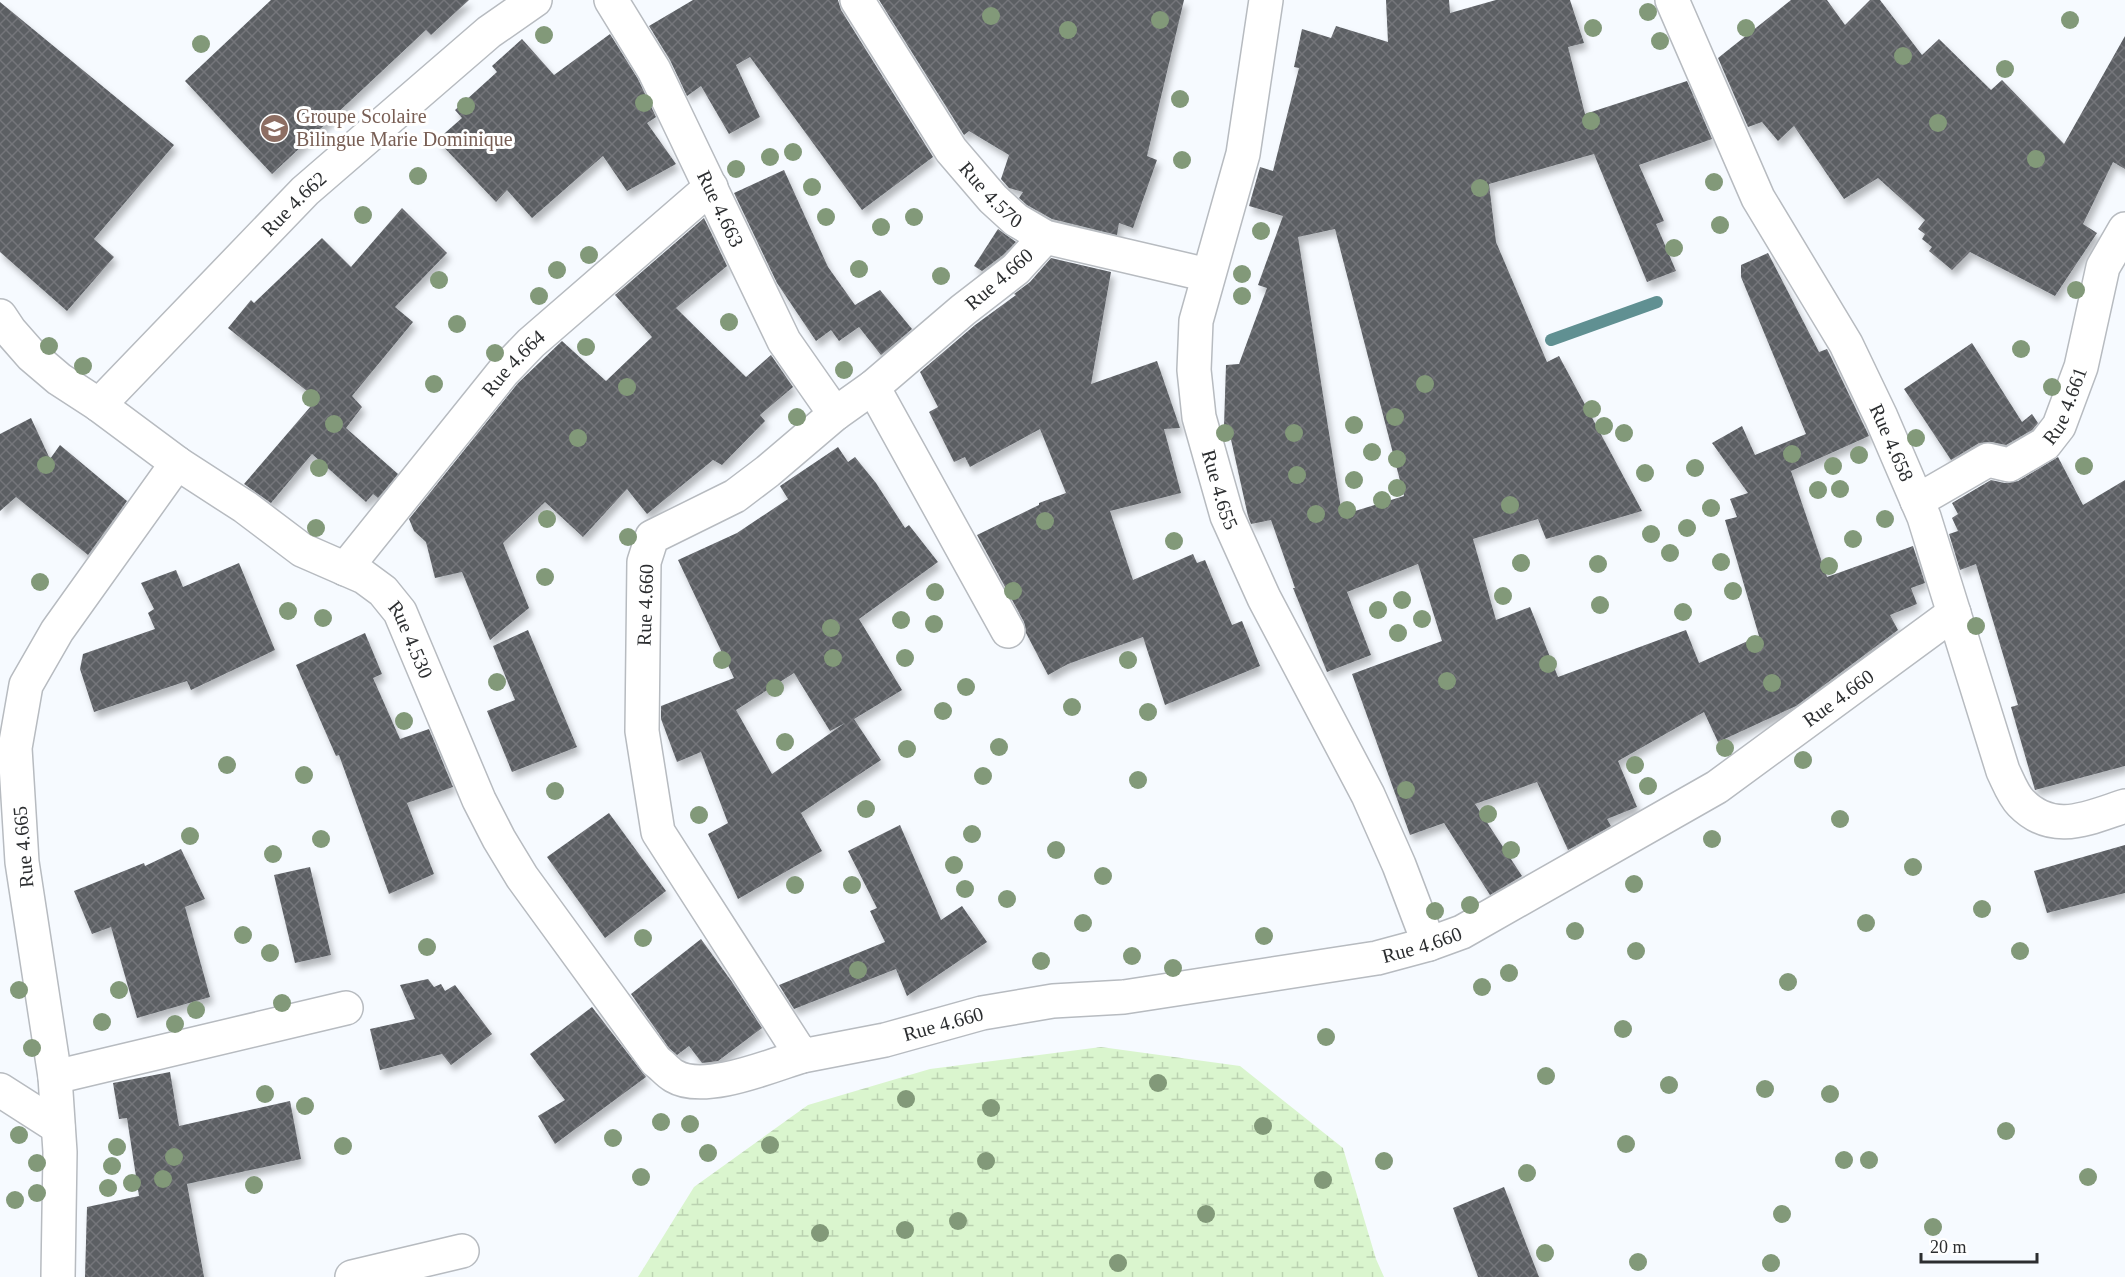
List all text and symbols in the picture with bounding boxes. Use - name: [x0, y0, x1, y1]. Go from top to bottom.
- place label: Groupe Scolaire Bilingue Marie Dominique: [296, 105, 513, 151]
- school or university icon: Groupe Scolaire Bilingue Marie Dominique: [259, 112, 291, 144]
- street label: Rue 4.570: [955, 157, 1026, 232]
- street label: Rue 4.662: [257, 167, 330, 241]
- street label: Rue 4.663: [693, 167, 748, 251]
- street label: Rue 4.660: [961, 244, 1037, 314]
- street label: Rue 4.664: [477, 325, 549, 401]
- street label: Rue 4.661: [2038, 364, 2091, 449]
- street label: Rue 4.658: [1865, 400, 1918, 485]
- street label: Rue 4.655: [1198, 447, 1243, 533]
- street label: Rue 4.660: [633, 564, 657, 646]
- street label: Rue 4.530: [384, 596, 438, 682]
- street label: Rue 4.660: [1799, 665, 1878, 731]
- street label: Rue 4.665: [8, 805, 38, 889]
- street label: Rue 4.660: [1380, 922, 1465, 967]
- street label: Rue 4.660: [901, 1002, 986, 1045]
- scale bar: [1921, 1226, 2036, 1264]
- text: 20 m: [1930, 1237, 1967, 1257]

